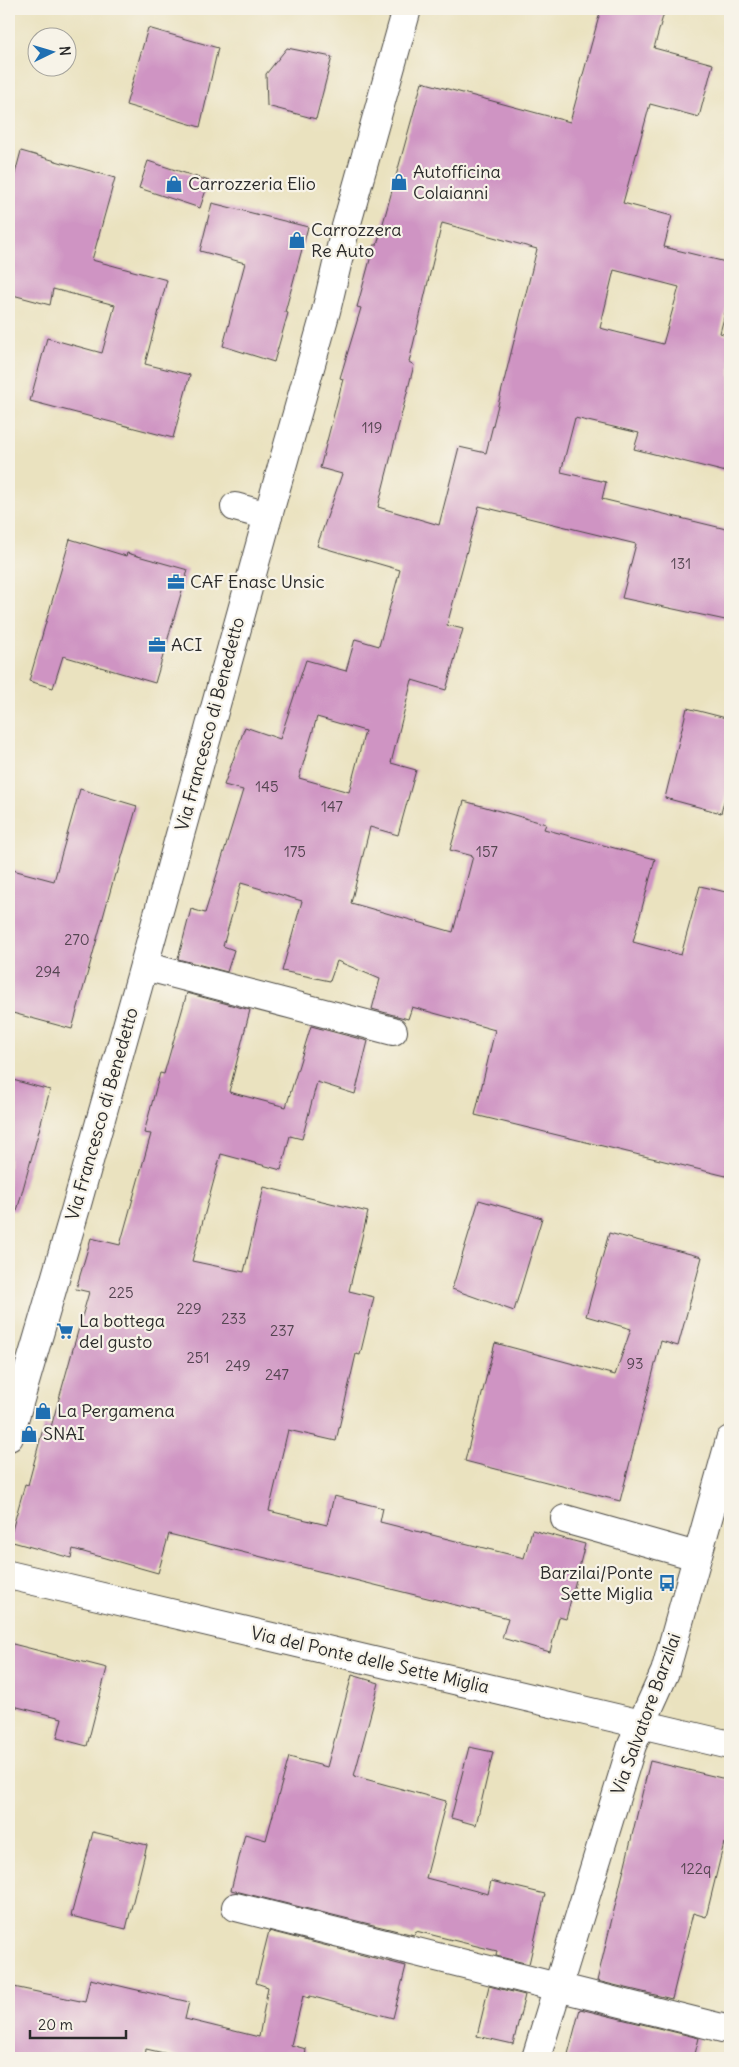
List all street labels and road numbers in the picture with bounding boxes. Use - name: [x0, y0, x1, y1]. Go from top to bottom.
- street label: Via Francesco di Benedetto: [170, 615, 249, 833]
- street label: Via Francesco di Benedetto: [60, 1005, 143, 1223]
- street label: Via del Ponte delle Sette Miglia: [249, 1621, 492, 1698]
- street label: Via Salvatore Barzilai: [606, 1630, 685, 1798]

